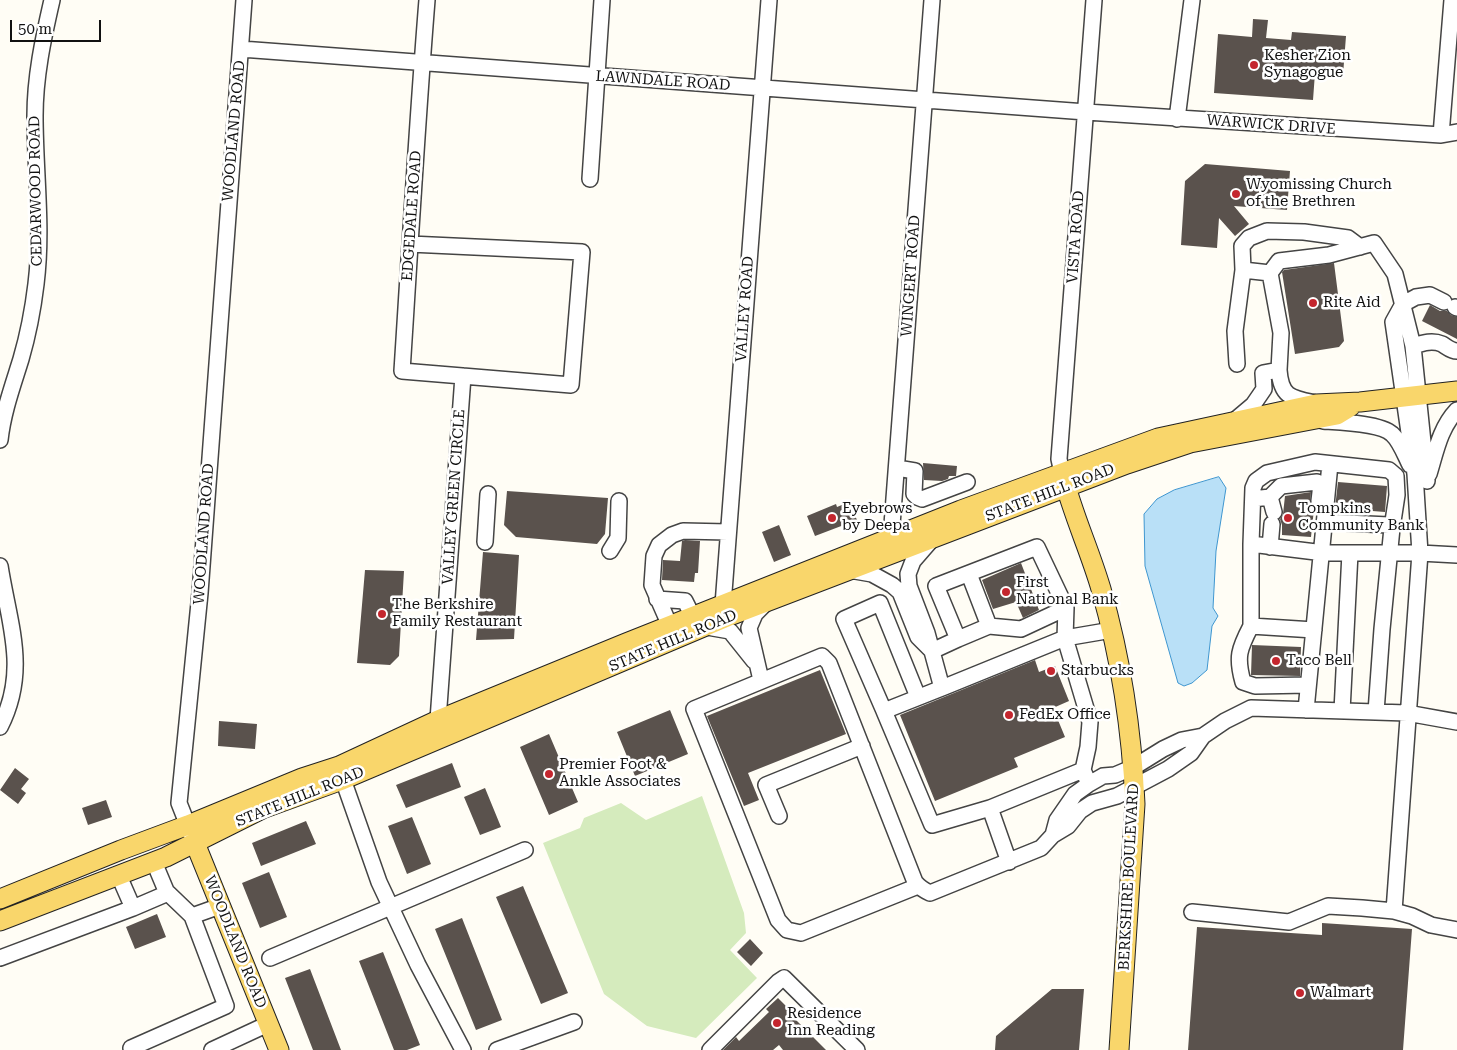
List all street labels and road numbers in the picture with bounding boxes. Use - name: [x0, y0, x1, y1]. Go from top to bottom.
- street label: WOODLAND ROAD: [219, 60, 249, 202]
- street label: LAWNDALE ROAD: [595, 67, 731, 95]
- street label: WARWICK DRIVE: [1206, 112, 1336, 138]
- street label: CEDARWOOD ROAD: [26, 116, 46, 266]
- street label: EDGEDALE ROAD: [398, 150, 426, 282]
- street label: VISTA ROAD: [1064, 190, 1088, 284]
- street label: WINGERT ROAD: [898, 215, 924, 337]
- street label: VALLEY ROAD: [732, 255, 758, 363]
- street label: VALLEY GREEN CIRCLE: [439, 409, 469, 585]
- street label: STATE HILL ROAD: [983, 460, 1117, 526]
- street label: WOODLAND ROAD: [190, 463, 218, 605]
- street label: STATE HILL ROAD: [607, 606, 739, 676]
- street label: STATE HILL ROAD: [233, 763, 367, 831]
- street label: BERKSHIRE BOULEVARD: [1115, 783, 1143, 971]
- street label: WOODLAND ROAD: [200, 873, 270, 1011]

